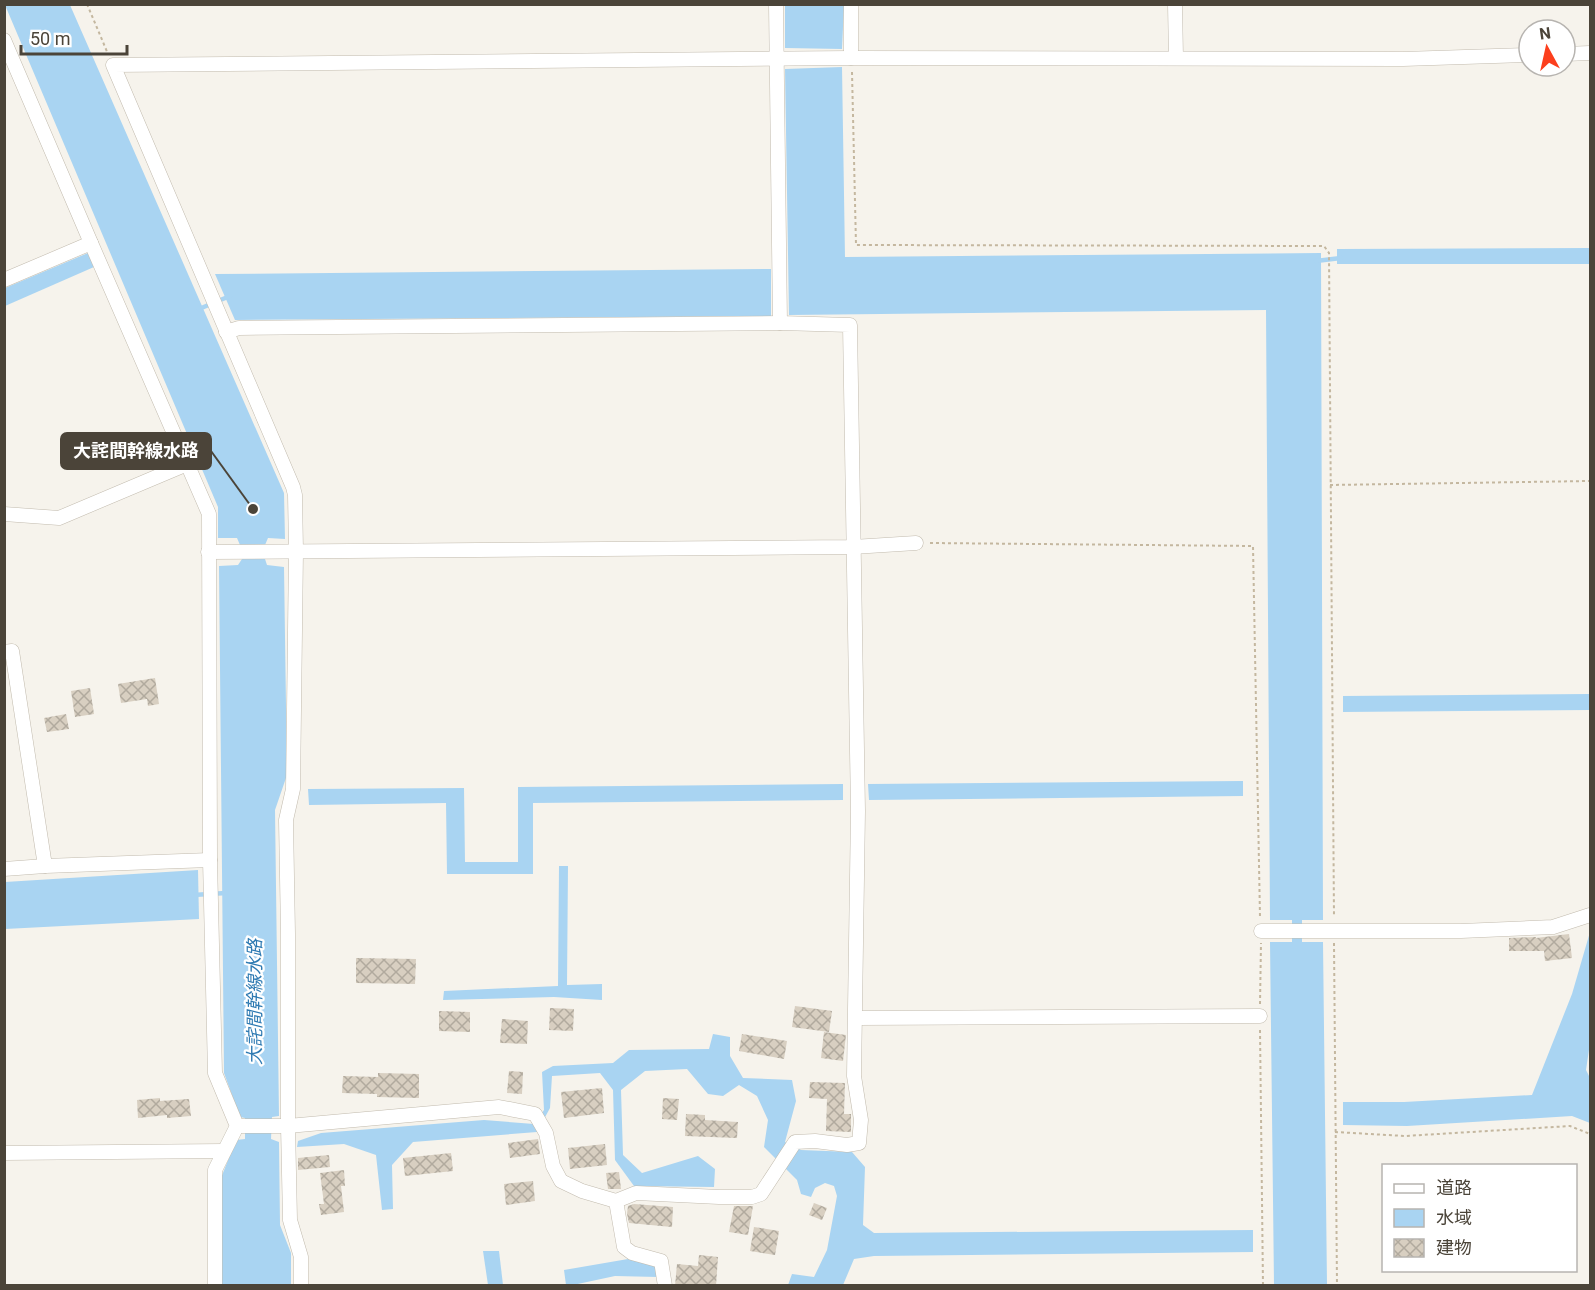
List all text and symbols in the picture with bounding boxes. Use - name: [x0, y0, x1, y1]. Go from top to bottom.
- scale bar: [21, 18, 128, 56]
- north arrow: [1517, 18, 1577, 78]
- text: N: [1538, 23, 1552, 44]
- text: 50 m: [30, 28, 70, 49]
- callout: 大詫間幹線水路: [61, 433, 211, 469]
- text: 大詫間幹線水路: [73, 440, 199, 461]
- water label: 大詫間幹線水路: [244, 937, 265, 1065]
- legend: [1382, 1164, 1577, 1272]
- text: 道路: [1436, 1177, 1472, 1198]
- text: 水域: [1436, 1207, 1472, 1228]
- text: 建物: [1436, 1237, 1472, 1258]

